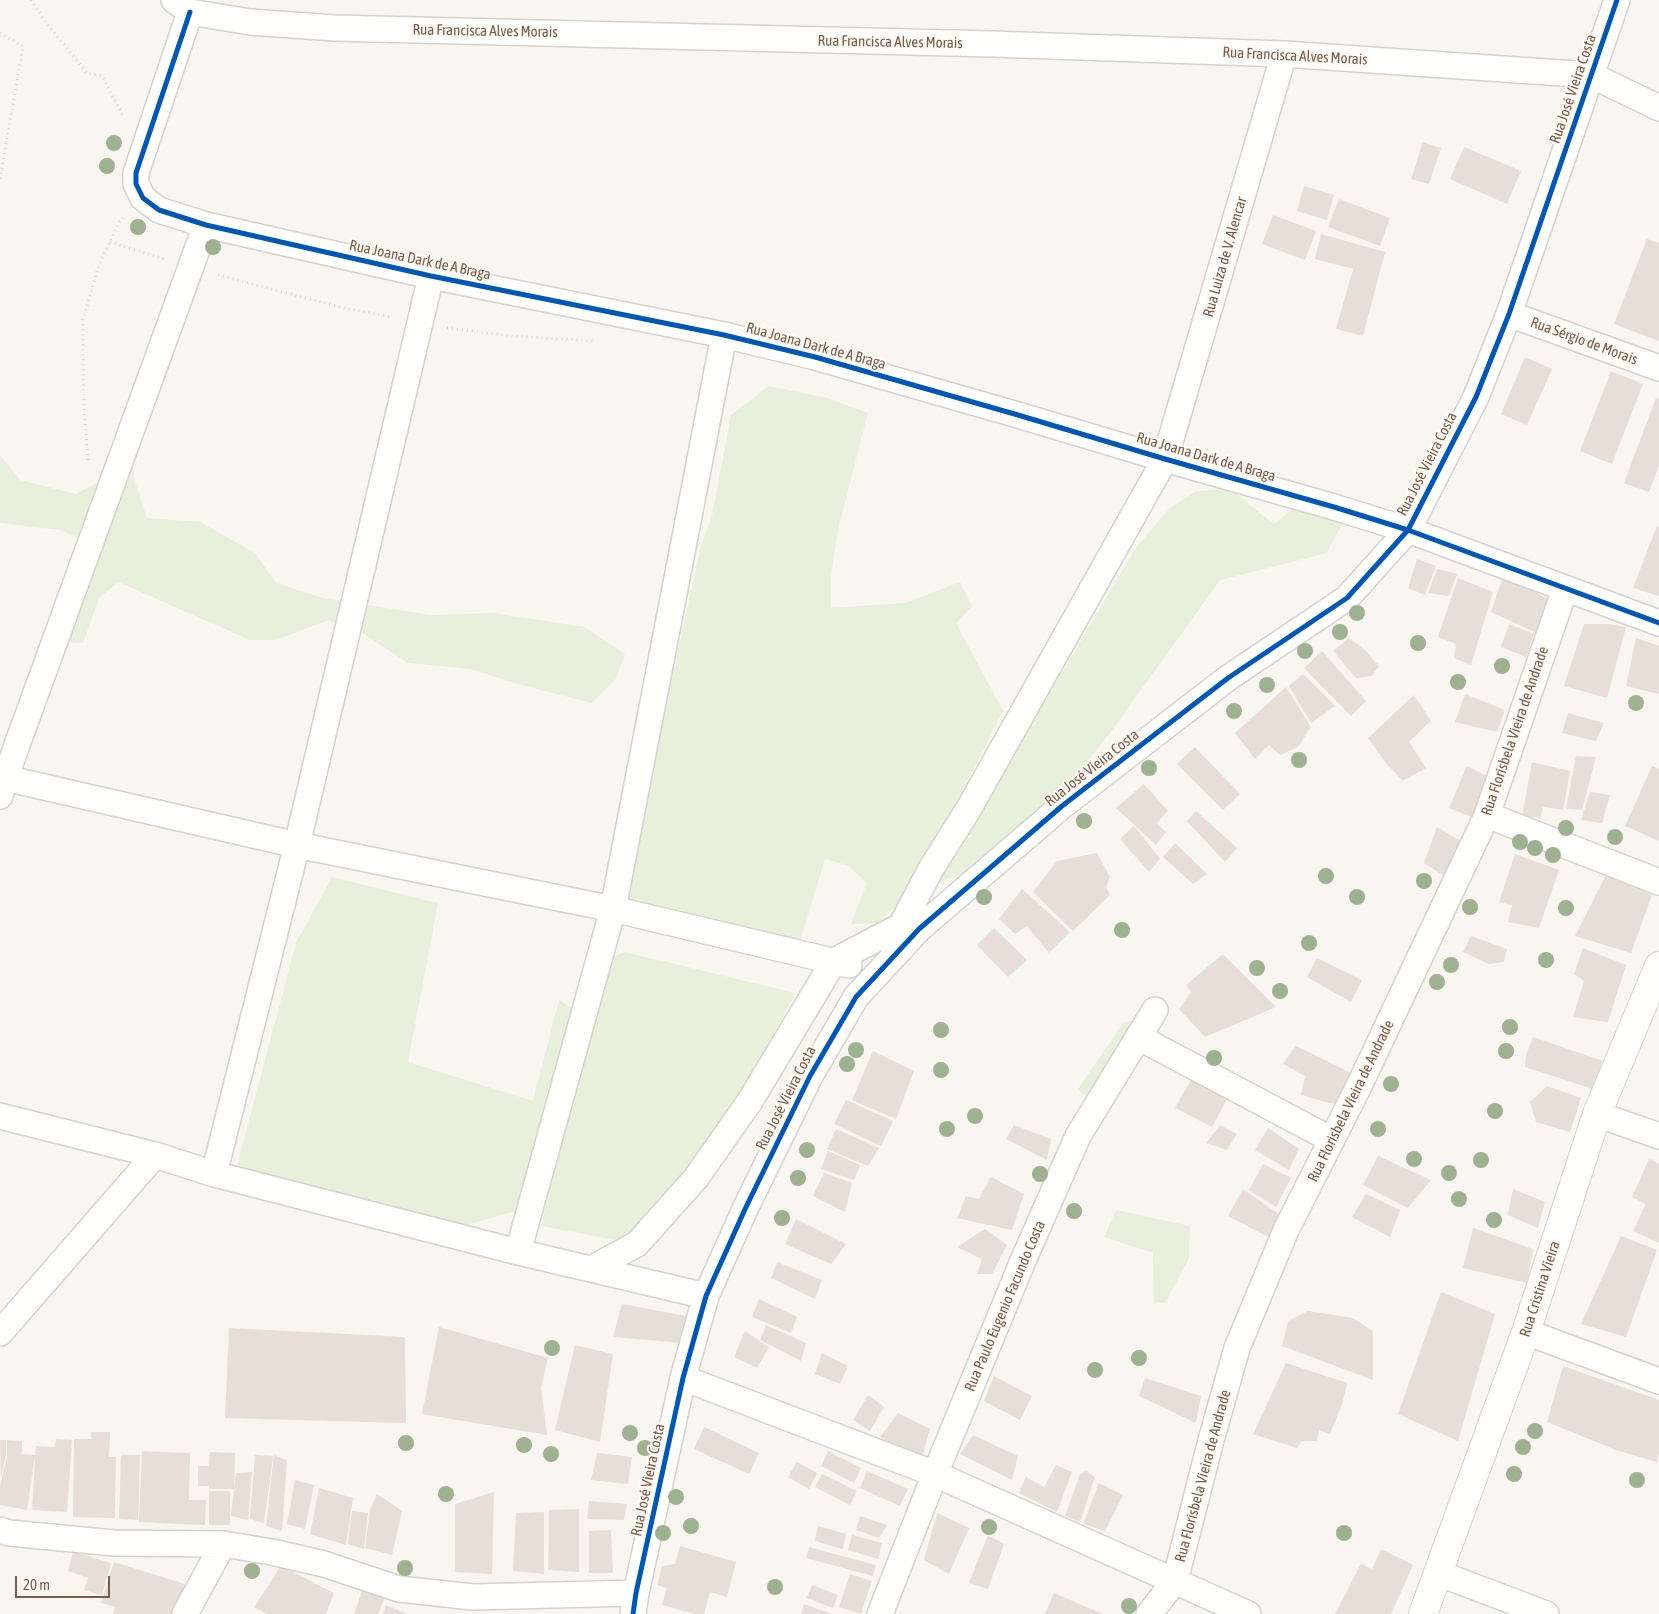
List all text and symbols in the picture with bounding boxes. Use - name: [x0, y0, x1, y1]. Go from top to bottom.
- street label: Rua Francisca Alves Morais: [412, 21, 558, 41]
- street label: Rua Francisca Alves Morais: [817, 32, 963, 52]
- street label: Rua José Vieira Costa: [1546, 32, 1600, 146]
- street label: Rua Francisca Alves Morais: [1222, 43, 1368, 69]
- street label: Rua Luiza de V. Alencar: [1199, 195, 1251, 319]
- street label: Rua Joana Dark de A Braga: [348, 236, 492, 284]
- street label: Rua Sérgio de Morais: [1528, 313, 1640, 369]
- street label: Rua Joana Dark de A Braga: [744, 319, 888, 373]
- street label: Rua José Vieira Costa: [1393, 409, 1461, 519]
- street label: Rua Joana Dark de A Braga: [1134, 428, 1278, 486]
- street label: Rua Florisbela Vieira de Andrade: [1478, 644, 1552, 818]
- street label: Rua José Vieira Costa: [1041, 726, 1143, 810]
- street label: Rua Florisbela Vieira de Andrade: [1304, 1017, 1398, 1185]
- street label: Rua José Vieira Costa: [752, 1043, 820, 1153]
- street label: Rua Paulo Eugenio Facundo Costa: [961, 1218, 1049, 1394]
- street label: Rua Cristina Vieira: [1516, 1239, 1564, 1339]
- street label: Rua Florisbela Vieira de Andrade: [1171, 1388, 1235, 1564]
- street label: Rua José Vieira Costa: [627, 1422, 669, 1538]
- scale bar: [18, 1566, 112, 1598]
- text: 20 m: [23, 1576, 50, 1593]

